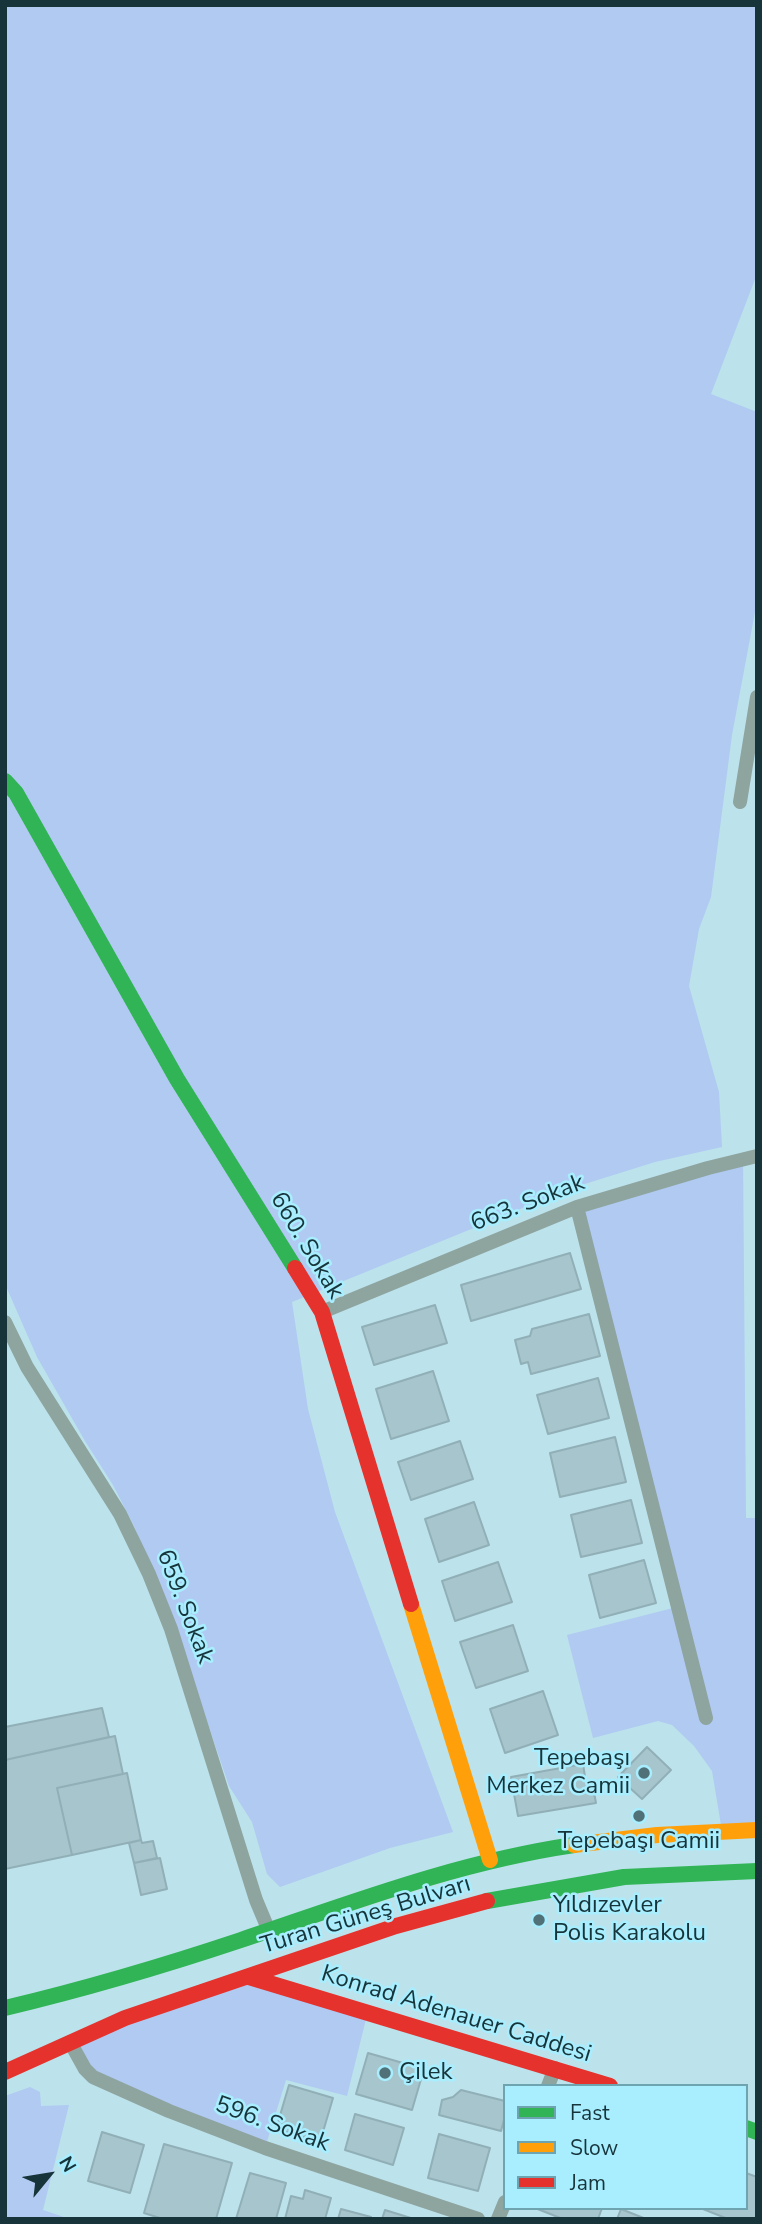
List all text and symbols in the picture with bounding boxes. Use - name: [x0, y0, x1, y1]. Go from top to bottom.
- street label: 663. Sokak: [467, 1169, 589, 1239]
- street label: 660. Sokak: [263, 1187, 349, 1305]
- street label: 659. Sokak: [149, 1546, 219, 1668]
- place label: Tepebaşı Merkez Camii: [486, 1745, 630, 1801]
- marker: Tepebaşı Merkez Camii: [636, 1765, 652, 1781]
- marker: Tepebaşı Camii: [631, 1808, 647, 1824]
- place label: Tepebaşı Camii: [558, 1828, 720, 1856]
- street label: Turan Güneş Bulvarı: [258, 1870, 474, 1962]
- place label: Yıldızevler Polis Karakolu: [553, 1892, 706, 1948]
- marker: Yıldızevler Polis Karakolu: [531, 1912, 547, 1928]
- street label: Konrad Adenauer Caddesi: [317, 1960, 595, 2070]
- place label: Çilek: [399, 2059, 452, 2087]
- marker: Çilek: [377, 2065, 393, 2081]
- legend: [503, 2084, 748, 2210]
- street label: 596. Sokak: [211, 2091, 333, 2159]
- text: Fast: [570, 2099, 610, 2127]
- text: Slow: [570, 2134, 618, 2162]
- north arrow: [14, 2140, 84, 2210]
- text: N: [52, 2152, 82, 2177]
- text: Jam: [570, 2169, 606, 2197]

